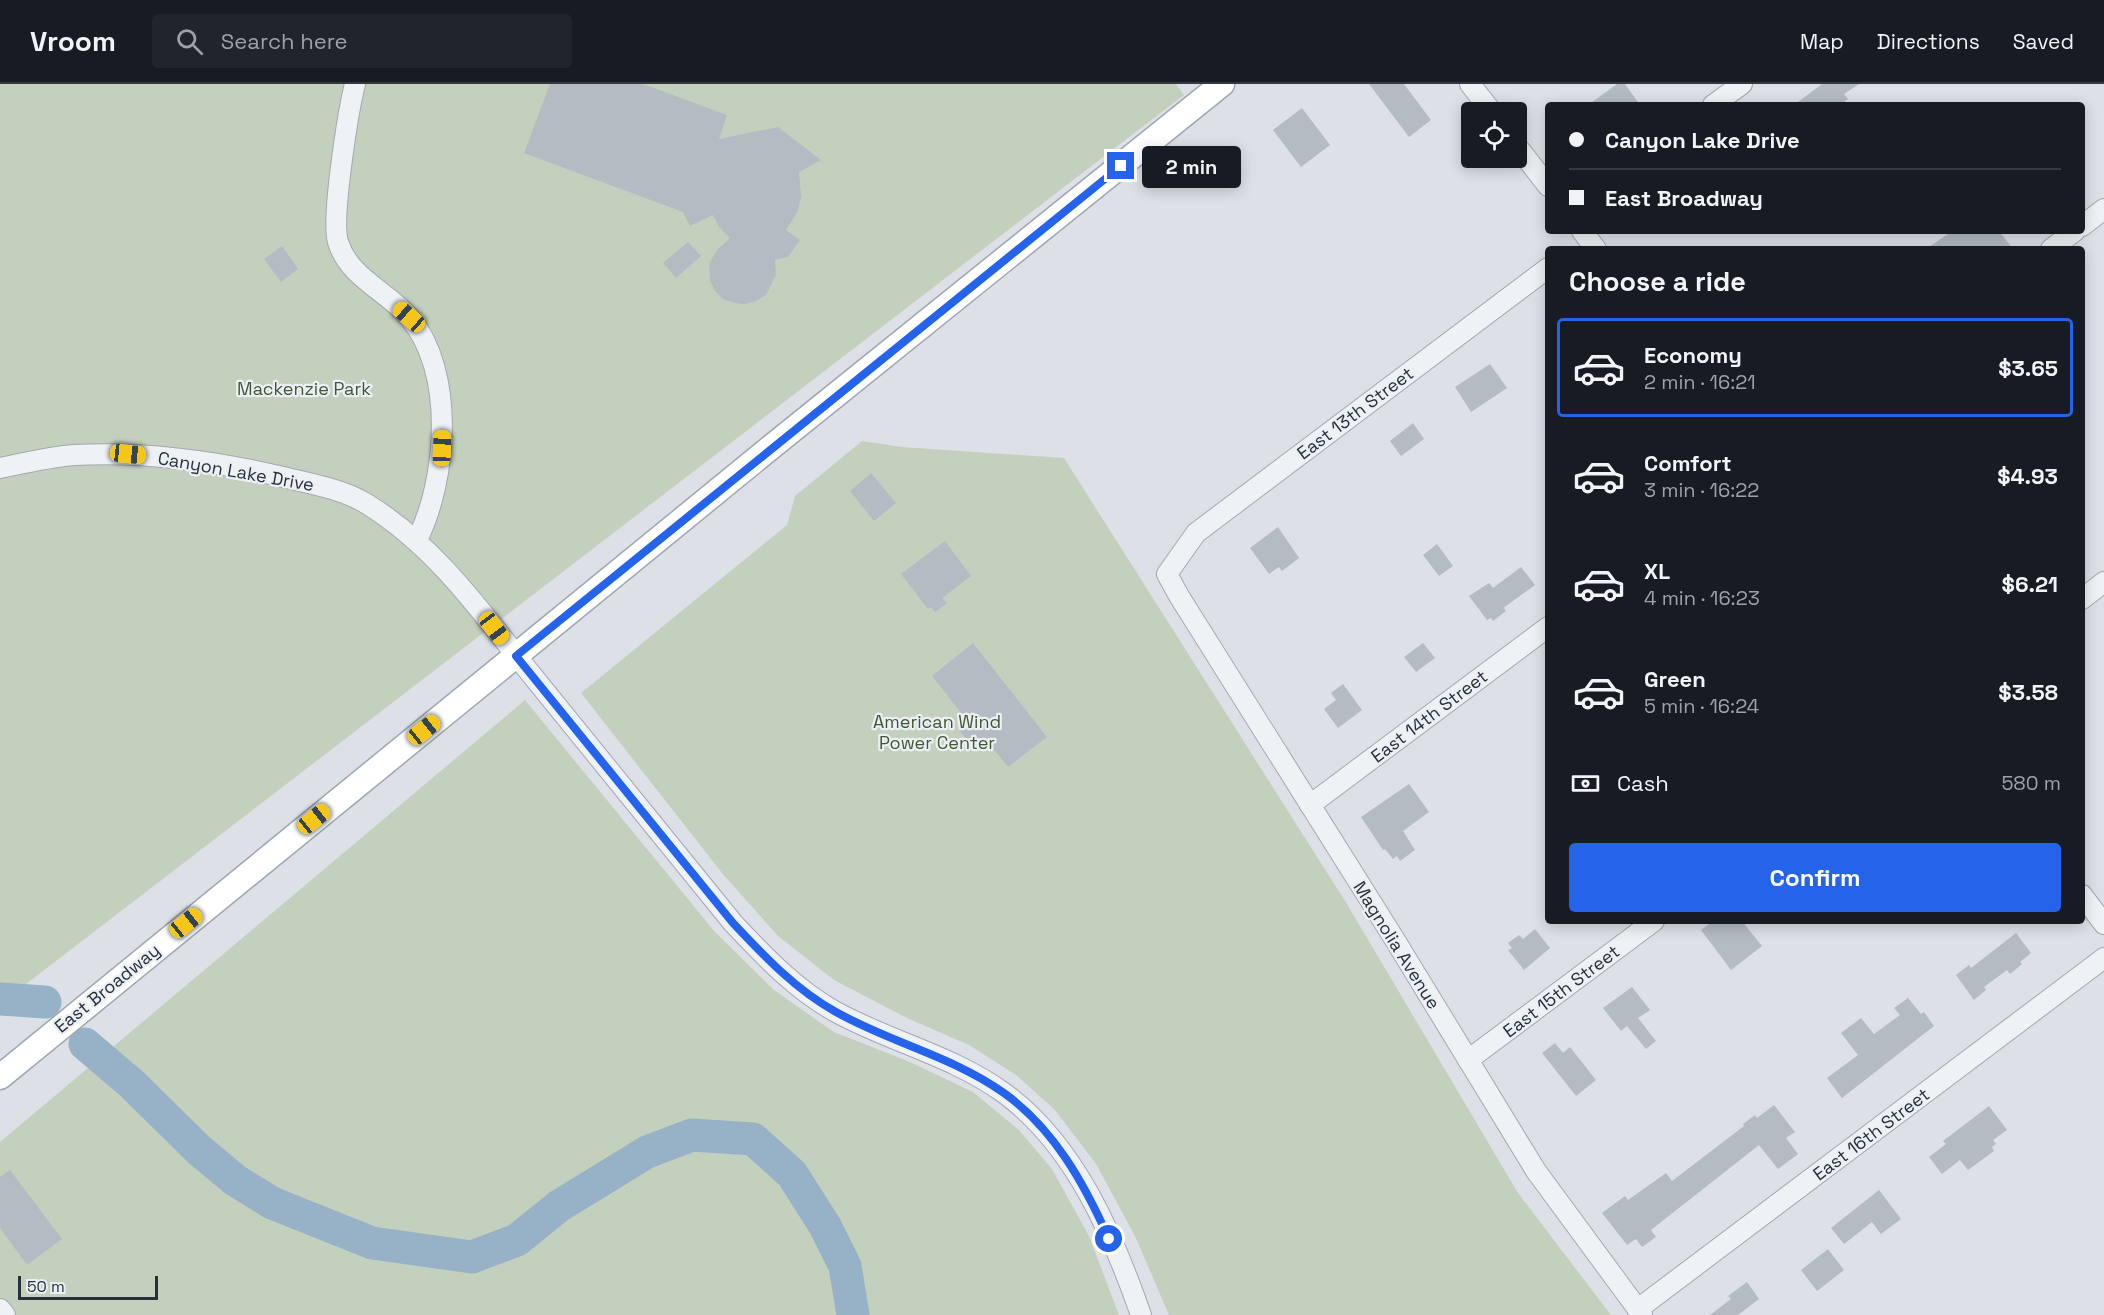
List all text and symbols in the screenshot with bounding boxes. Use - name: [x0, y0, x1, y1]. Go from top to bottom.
- search box: [152, 14, 572, 68]
- text: Vroom: [30, 23, 116, 59]
- icon: search: [173, 25, 206, 58]
- text: Search here: [221, 27, 348, 55]
- text: Map: [1800, 28, 1844, 55]
- text: Directions: [1877, 28, 1980, 55]
- text: Saved: [2013, 28, 2074, 55]
- map controls: [1461, 102, 1527, 168]
- button: locate: [1461, 102, 1527, 168]
- text: Canyon Lake Drive: [1605, 126, 1800, 154]
- callout: 2 min: [1142, 145, 1241, 187]
- route end: [1107, 152, 1134, 179]
- text: 2 min: [1166, 154, 1217, 180]
- text: East Broadway: [1605, 184, 1763, 212]
- text: Choose a ride: [1569, 264, 1746, 299]
- car: [390, 298, 428, 336]
- icon: car: [1572, 341, 1626, 395]
- text: Economy: [1644, 341, 1742, 369]
- text: $3.65: [1998, 354, 2058, 382]
- street label: East 13th Street: [1292, 362, 1418, 464]
- text: 2 min · 16:21: [1644, 369, 1756, 395]
- park label: Mackenzie Park: [237, 377, 371, 400]
- car: [432, 430, 452, 466]
- car: [109, 443, 147, 465]
- street label: Canyon Lake Drive: [156, 446, 316, 496]
- icon: car: [1572, 449, 1626, 503]
- text: Comfort: [1644, 449, 1732, 477]
- text: $4.93: [1997, 462, 2058, 490]
- text: 3 min · 16:22: [1644, 477, 1759, 503]
- icon: car: [1572, 557, 1626, 611]
- text: XL: [1644, 557, 1670, 585]
- text: $6.21: [2002, 570, 2058, 598]
- text: 4 min · 16:23: [1644, 585, 1760, 611]
- car: [476, 608, 512, 648]
- street label: East 14th Street: [1366, 665, 1492, 767]
- icon: car: [1572, 665, 1626, 719]
- text: Green: [1644, 665, 1706, 693]
- text: $3.58: [1998, 678, 2058, 706]
- text: 5 min · 16:24: [1644, 693, 1759, 719]
- park label: American Wind Power Center: [873, 710, 1001, 754]
- car: [404, 712, 444, 748]
- icon: cash: [1569, 767, 1602, 800]
- text: Cash: [1617, 769, 1669, 797]
- text: 580 m: [2001, 770, 2061, 796]
- car: [294, 801, 334, 837]
- button: Confirm: [1569, 843, 2061, 912]
- street label: Magnolia Avenue: [1348, 877, 1446, 1013]
- car: [166, 905, 206, 941]
- street label: East Broadway: [50, 938, 164, 1038]
- street label: East 15th Street: [1498, 940, 1624, 1042]
- street label: East 16th Street: [1808, 1083, 1934, 1185]
- route start: [1095, 1225, 1122, 1252]
- scale bar: [18, 1273, 158, 1300]
- text: 50 m: [27, 1276, 65, 1297]

